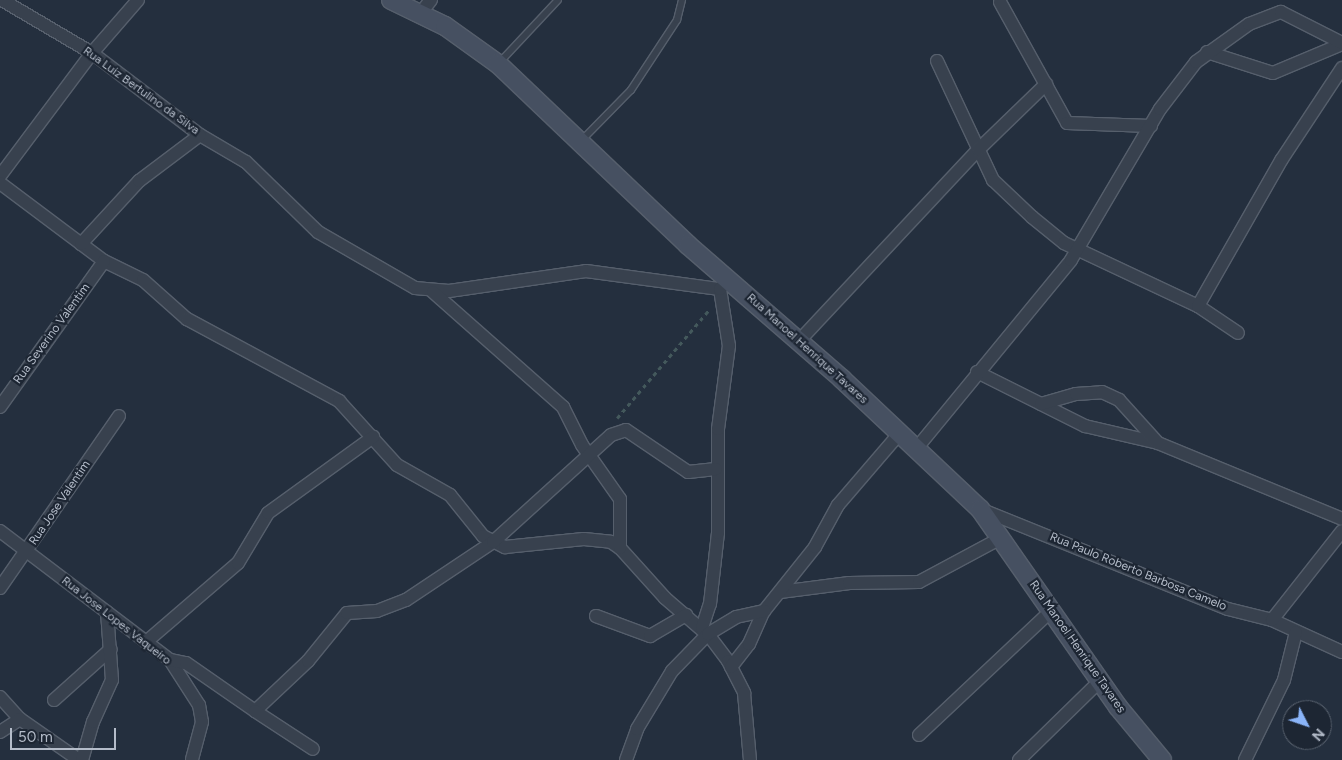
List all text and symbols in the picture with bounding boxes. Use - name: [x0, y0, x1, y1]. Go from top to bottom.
- street label: Rua Luiz Bertulino da Silva: [80, 44, 202, 138]
- street label: Rua Severino Valentim: [11, 281, 93, 387]
- street label: Rua Manoel Henrique Tavares: [743, 291, 871, 407]
- street label: Rua Jose Valentim: [26, 458, 94, 548]
- street label: Rua Paulo Roberto Barbosa Camelo: [1048, 530, 1228, 614]
- street label: Rua Jose Lopes Vaqueiro: [58, 574, 174, 668]
- street label: Rua Manoel Henrique Tavares: [1026, 578, 1128, 716]
- north arrow: [1282, 700, 1332, 750]
- scale bar: [12, 718, 119, 750]
- text: N: [1308, 725, 1328, 744]
- text: 50 m: [18, 728, 53, 746]

